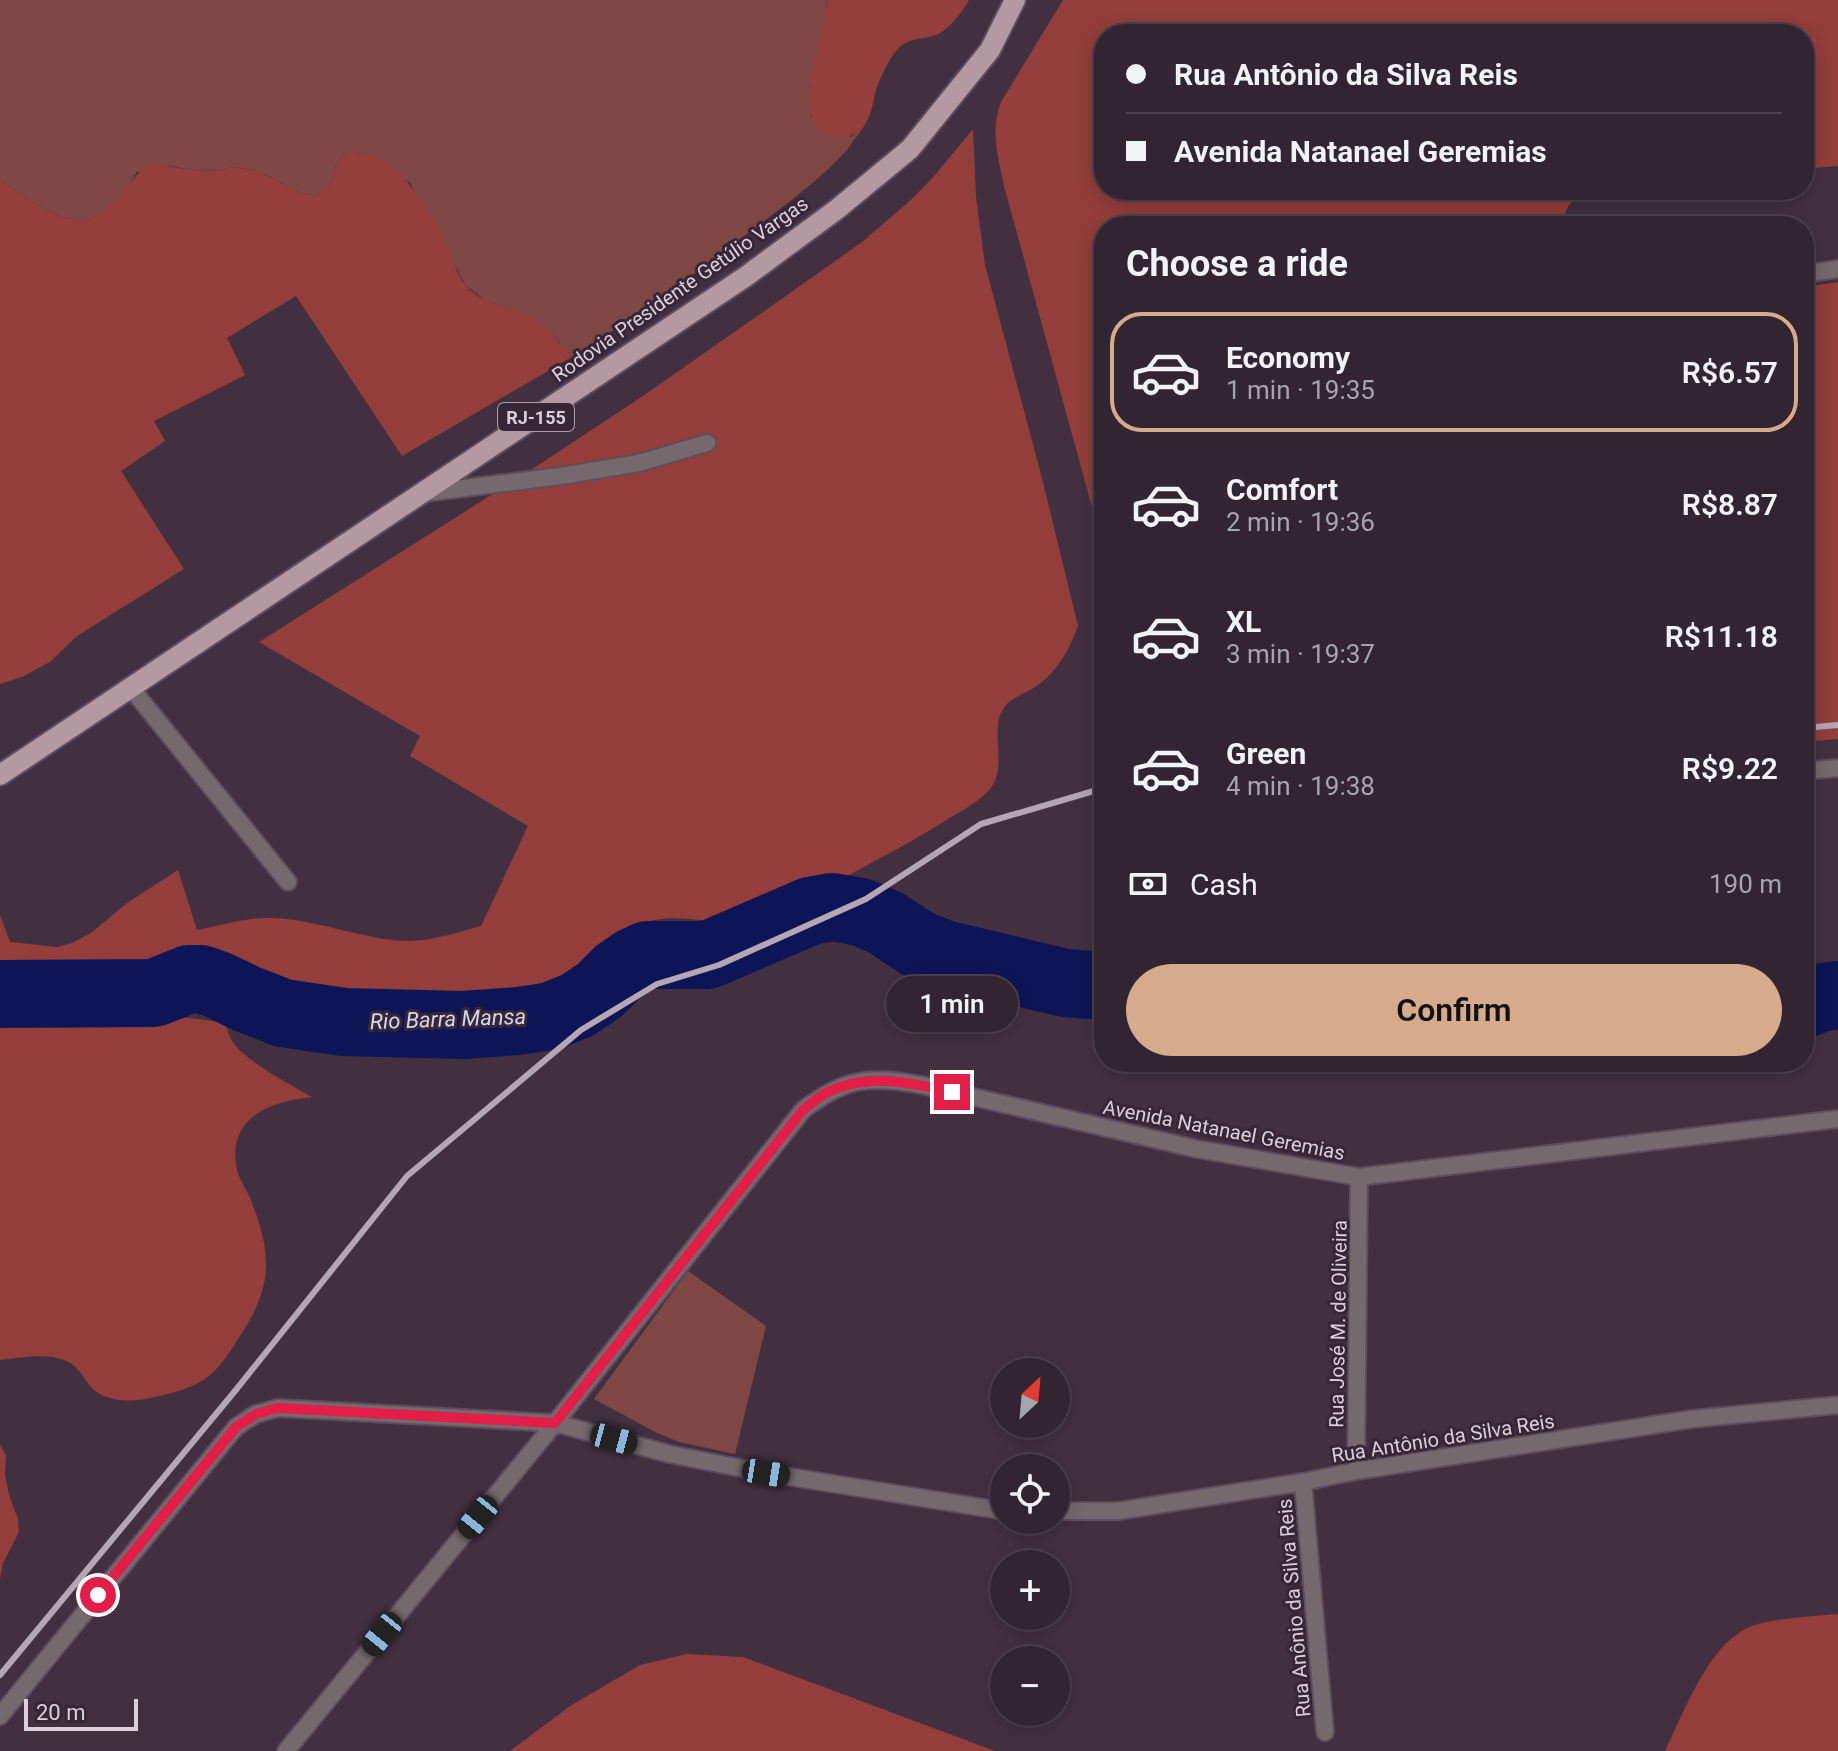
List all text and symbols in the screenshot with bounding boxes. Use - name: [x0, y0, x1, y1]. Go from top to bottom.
- text: Rua Antônio da Silva Reis: [1174, 57, 1518, 92]
- text: Avenida Natanael Geremias: [1174, 134, 1547, 169]
- street label: Rodovia Presidente Getúlio Vargas: [547, 191, 813, 387]
- text: Choose a ride: [1126, 243, 1348, 285]
- icon: car: [1130, 336, 1202, 408]
- text: Economy: [1226, 340, 1350, 375]
- text: R$6.57: [1682, 355, 1778, 390]
- text: 1 min · 19:35: [1226, 375, 1375, 405]
- road number: RJ-155: [498, 403, 574, 431]
- icon: car: [1130, 468, 1202, 540]
- text: Comfort: [1226, 472, 1338, 507]
- text: R$8.87: [1682, 487, 1778, 522]
- text: 2 min · 19:36: [1226, 507, 1375, 537]
- icon: car: [1130, 600, 1202, 672]
- text: XL: [1226, 604, 1261, 639]
- text: R$11.18: [1665, 619, 1778, 654]
- text: 3 min · 19:37: [1226, 639, 1375, 669]
- icon: car: [1130, 732, 1202, 804]
- text: Green: [1226, 736, 1306, 771]
- text: R$9.22: [1682, 751, 1778, 786]
- text: 4 min · 19:38: [1226, 771, 1375, 801]
- icon: cash: [1126, 862, 1170, 906]
- text: Cash: [1190, 867, 1258, 902]
- text: 190 m: [1709, 869, 1782, 899]
- button: Confirm: [1126, 964, 1782, 1056]
- callout: 1 min: [886, 976, 1018, 1032]
- text: 1 min: [919, 989, 985, 1019]
- water label: Rio Barra Mansa: [369, 1004, 527, 1034]
- route end: [934, 1074, 970, 1110]
- street label: Avenida Natanael Geremias: [1101, 1095, 1347, 1165]
- street label: Rua José M. de Oliveira: [1324, 1220, 1352, 1428]
- north arrow: [990, 1358, 1070, 1438]
- map controls: [990, 1358, 1070, 1726]
- street label: Rua Antônio da Silva Reis: [1330, 1409, 1556, 1467]
- car: [588, 1421, 640, 1457]
- button: locate: [990, 1454, 1070, 1534]
- car: [740, 1457, 792, 1489]
- car: [454, 1491, 502, 1543]
- street label: Rua Anônio da Silva Reis: [1272, 1498, 1316, 1718]
- button: +: [990, 1550, 1070, 1630]
- route start: [80, 1577, 116, 1613]
- car: [358, 1608, 406, 1660]
- button: −: [990, 1646, 1070, 1726]
- scale bar: [24, 1695, 138, 1731]
- text: 20 m: [36, 1700, 85, 1725]

